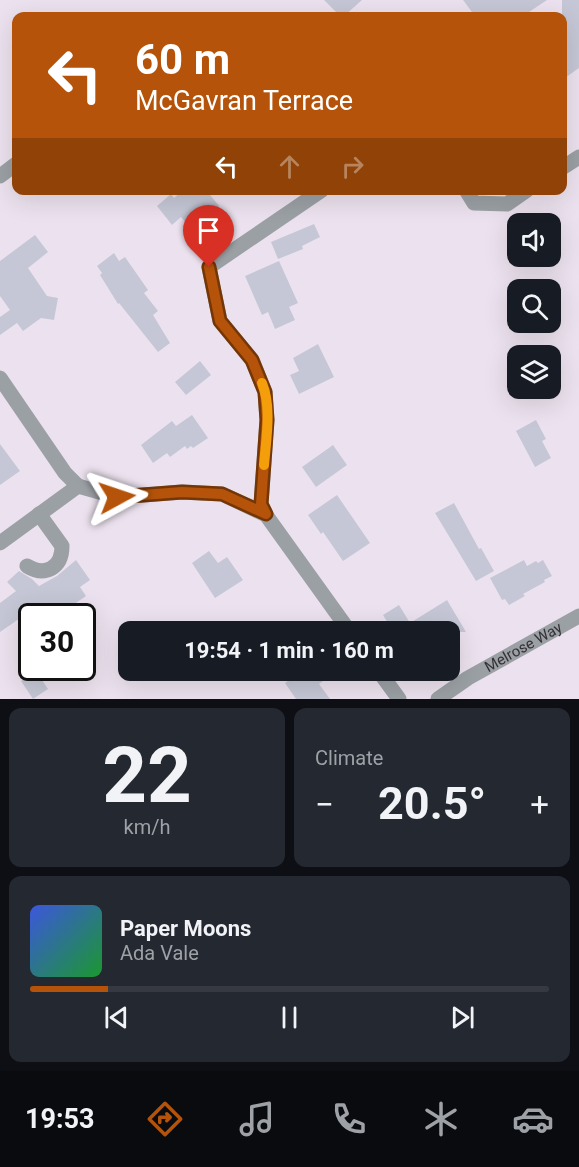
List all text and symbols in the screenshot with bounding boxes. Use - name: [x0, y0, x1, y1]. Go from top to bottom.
- text: 60 m: [135, 35, 230, 84]
- icon: left: [36, 36, 114, 114]
- text: McGavran Terrace: [135, 85, 353, 117]
- icon: left: [210, 150, 243, 183]
- icon: ahead: [273, 150, 306, 183]
- icon: right: [336, 150, 369, 183]
- pin: [183, 205, 234, 267]
- map controls: [507, 213, 561, 399]
- button: sound: [507, 213, 561, 267]
- icon: arrive: [192, 214, 225, 247]
- button: search: [507, 279, 561, 333]
- button: layers: [507, 345, 561, 399]
- position arrow: [85, 465, 149, 529]
- speed limit sign: 30: [18, 603, 96, 681]
- street label: Melrose Way: [481, 618, 565, 676]
- text: 19:54 · 1 min · 160 m: [184, 638, 394, 663]
- text: 22: [102, 730, 192, 821]
- text: Climate: [315, 746, 383, 770]
- text: 20.5°: [378, 777, 486, 830]
- text: −: [315, 785, 334, 824]
- text: +: [530, 785, 549, 824]
- text: km/h: [124, 815, 170, 839]
- text: Paper Moons: [120, 916, 251, 941]
- text: Ada Vale: [120, 941, 199, 965]
- icon: previous: [100, 1001, 133, 1034]
- icon: pause: [273, 1001, 306, 1034]
- icon: next: [446, 1001, 479, 1034]
- icon: directions: [144, 1098, 186, 1140]
- icon: music: [236, 1098, 278, 1140]
- icon: phone: [328, 1098, 370, 1140]
- icon: climate: [420, 1098, 462, 1140]
- icon: car: [512, 1098, 554, 1140]
- text: 19:53: [25, 1103, 95, 1135]

